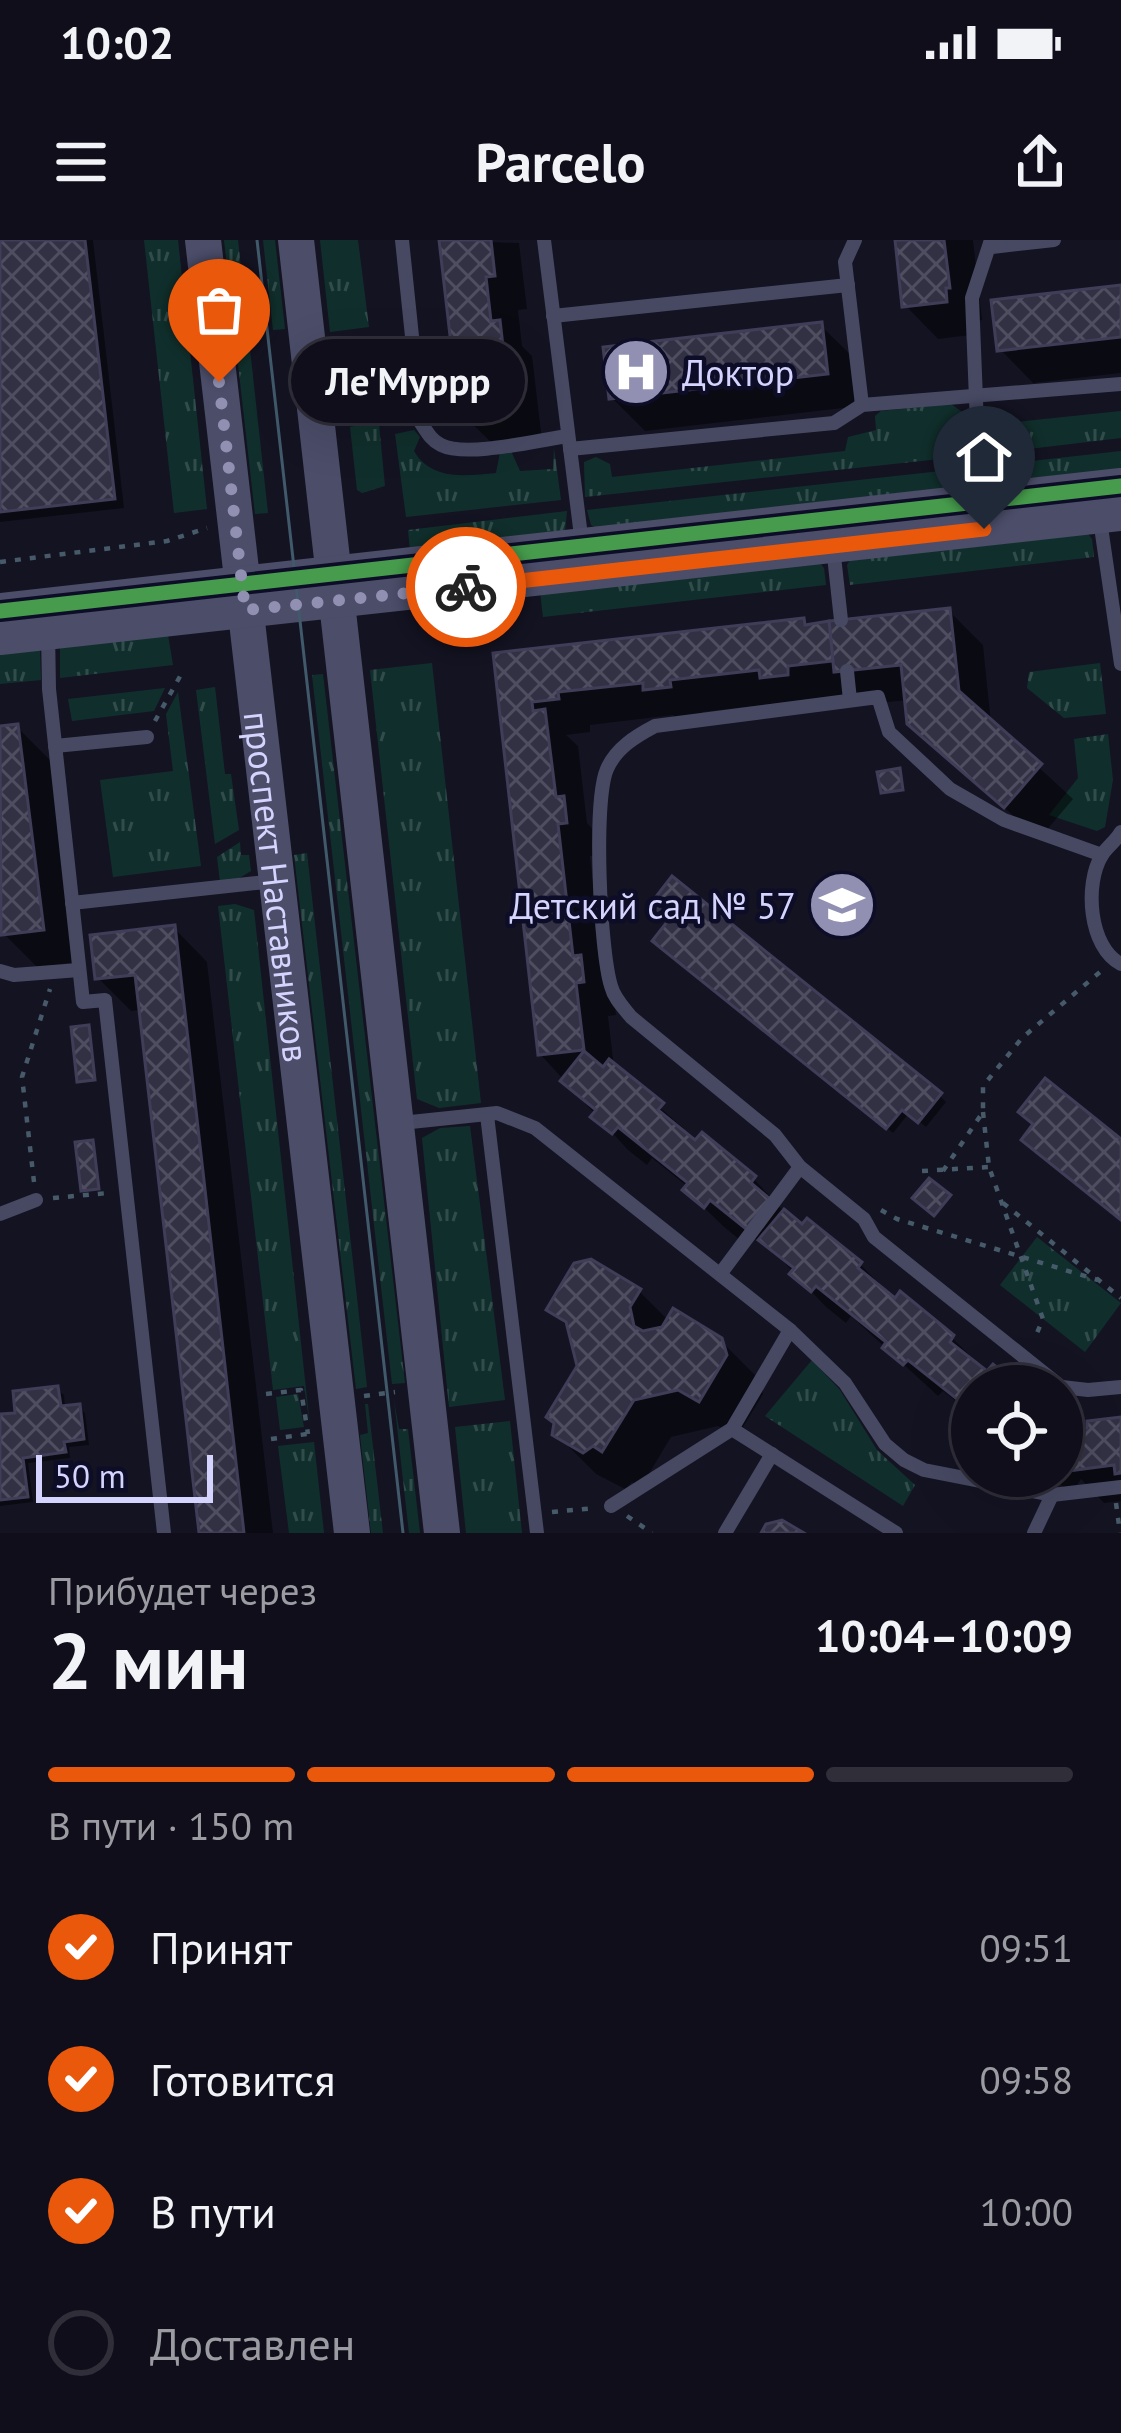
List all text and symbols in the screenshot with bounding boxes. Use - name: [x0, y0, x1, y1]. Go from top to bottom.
- text: 10:02: [60, 13, 174, 71]
- text: Parcelo: [476, 127, 645, 197]
- icon: menu: [48, 129, 114, 195]
- icon: share: [1007, 129, 1073, 195]
- pin: [168, 259, 270, 382]
- icon: bag: [186, 277, 252, 343]
- hospital icon: Доктор: [601, 337, 671, 407]
- callout: Ле'Муррр: [291, 340, 525, 424]
- place label: Доктор: [682, 349, 794, 396]
- text: Ле'Муррр: [325, 355, 491, 406]
- pin: [933, 406, 1035, 529]
- icon: home: [951, 424, 1017, 490]
- courier: [406, 527, 526, 647]
- icon: bike: [433, 554, 499, 620]
- street label: проспект Наставников: [234, 709, 321, 1065]
- school or university icon: Детский сад № 57: [807, 870, 877, 940]
- place label: Детский сад № 57: [509, 882, 796, 929]
- map controls: [951, 1365, 1083, 1497]
- button: locate: [951, 1365, 1083, 1497]
- scale bar: [36, 1449, 213, 1502]
- text: 50 m: [54, 1454, 126, 1497]
- text: Прибудет через: [48, 1565, 317, 1616]
- text: 10:04–10:09: [815, 1606, 1073, 1664]
- text: 2 мин: [48, 1610, 248, 1711]
- text: В пути · 150 m: [48, 1800, 294, 1851]
- icon: check: [48, 1914, 114, 1980]
- text: Принят: [150, 1918, 292, 1976]
- text: 09:51: [979, 1922, 1073, 1973]
- icon: check: [48, 2046, 114, 2112]
- text: Готовится: [150, 2050, 336, 2108]
- text: 09:58: [979, 2054, 1073, 2105]
- icon: check: [48, 2178, 114, 2244]
- text: В пути: [150, 2182, 276, 2240]
- text: 10:00: [979, 2186, 1073, 2237]
- text: Доставлен: [150, 2314, 355, 2372]

